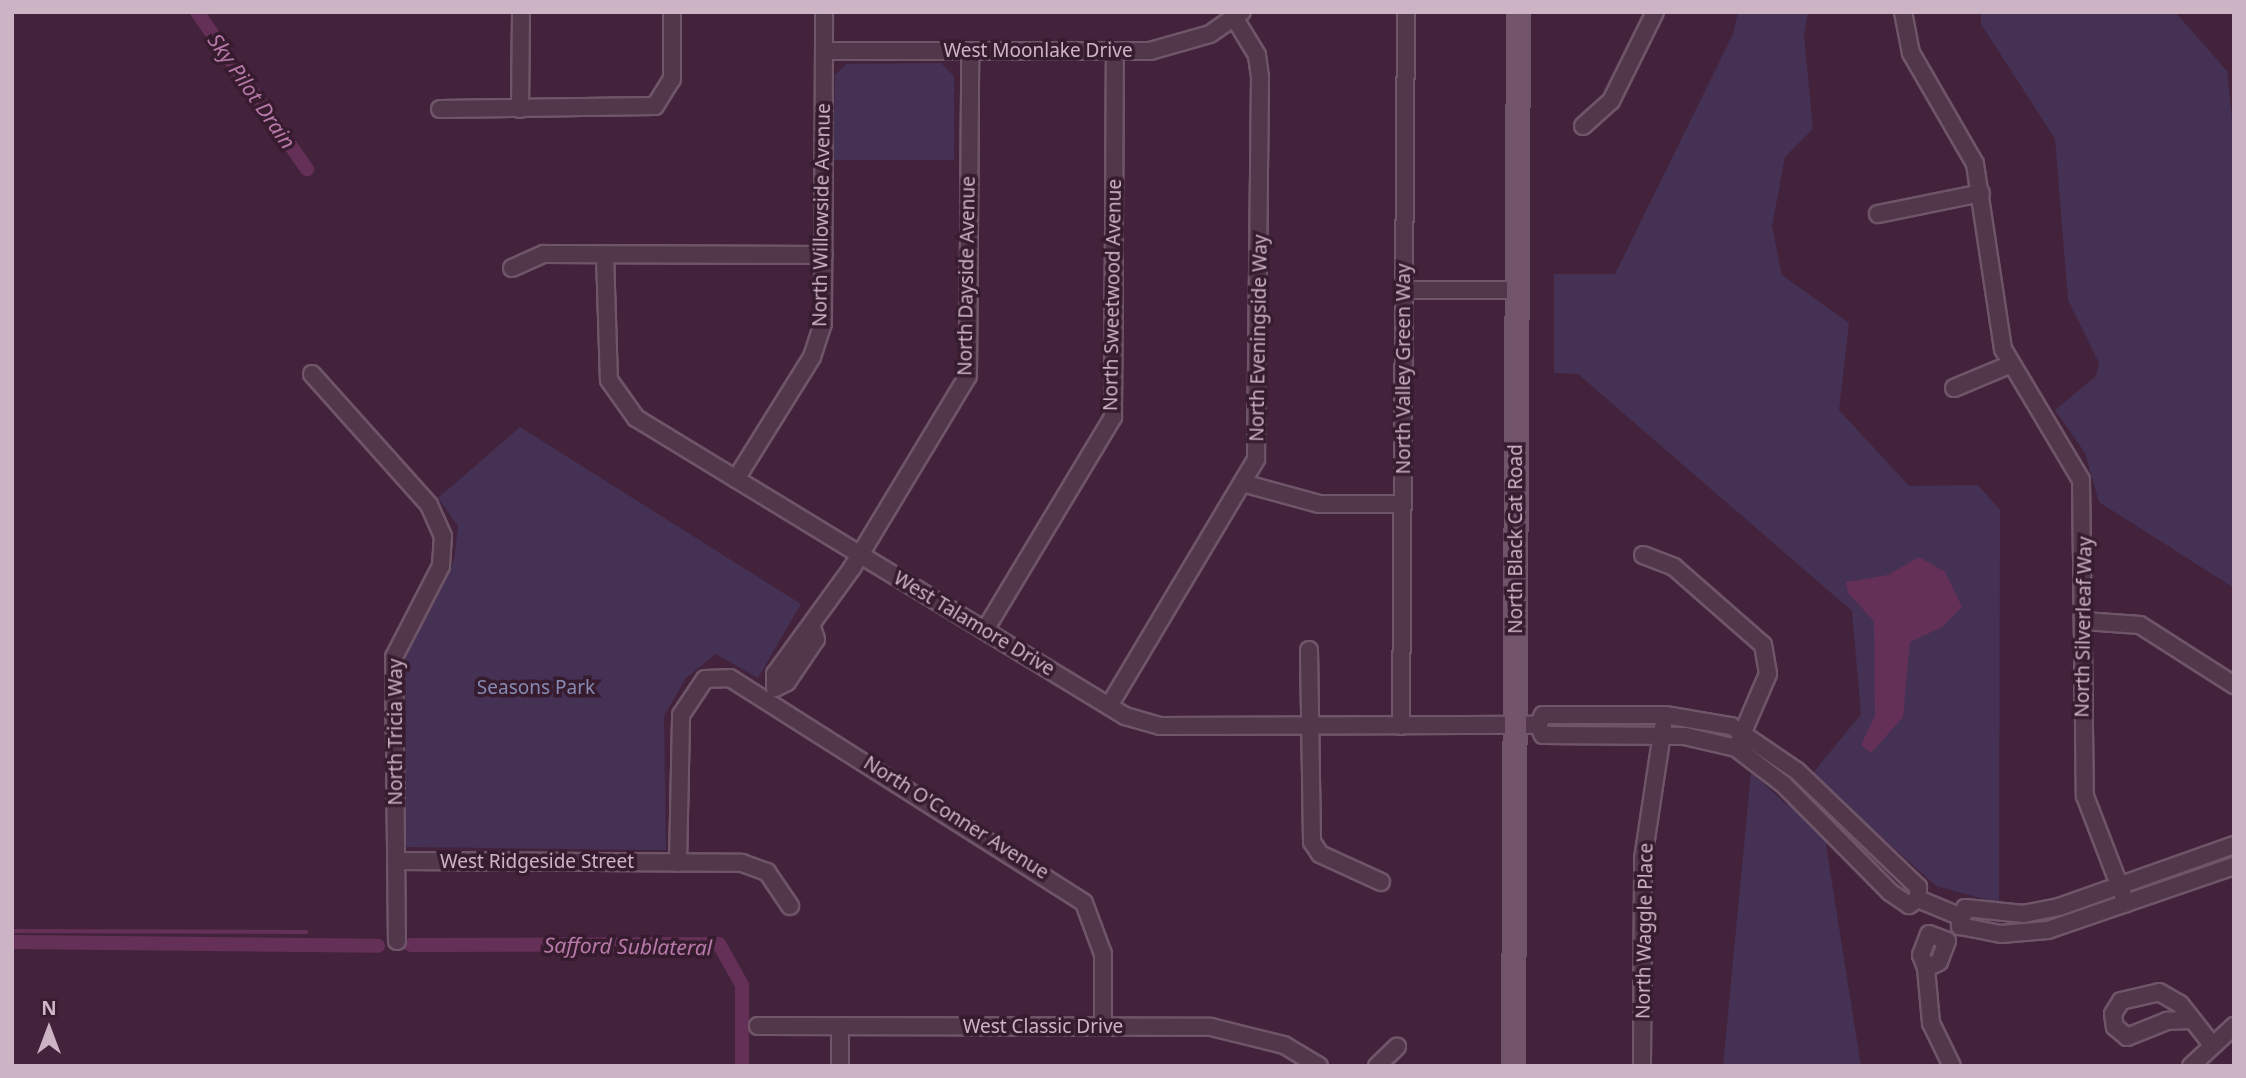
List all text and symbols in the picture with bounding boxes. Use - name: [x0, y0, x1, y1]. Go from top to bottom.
- water label: Sky Pilot Drain: [203, 29, 301, 153]
- street label: West Moonlake Drive: [943, 40, 1133, 62]
- street label: North Willowside Avenue: [809, 103, 835, 327]
- street label: North Dayside Avenue: [954, 176, 980, 376]
- street label: North Sweetwood Avenue: [1100, 179, 1126, 411]
- street label: North Eveningside Way: [1246, 234, 1272, 442]
- street label: North Valley Green Way: [1393, 264, 1415, 474]
- street label: North Black Cat Road: [1505, 444, 1527, 634]
- street label: North Silverleaf Way: [2071, 536, 2097, 718]
- street label: West Talamore Drive: [889, 567, 1059, 681]
- street label: North Tricia Way: [385, 659, 407, 805]
- park label: Seasons Park: [477, 677, 595, 699]
- street label: North O'Conner Avenue: [859, 752, 1053, 884]
- street label: North Waggle Place: [1632, 843, 1658, 1019]
- street label: West Ridgeside Street: [440, 851, 634, 873]
- water label: Safford Sublateral: [544, 932, 712, 960]
- north arrow: [14, 994, 84, 1064]
- text: N: [41, 995, 57, 1021]
- street label: West Classic Drive: [963, 1016, 1123, 1038]

